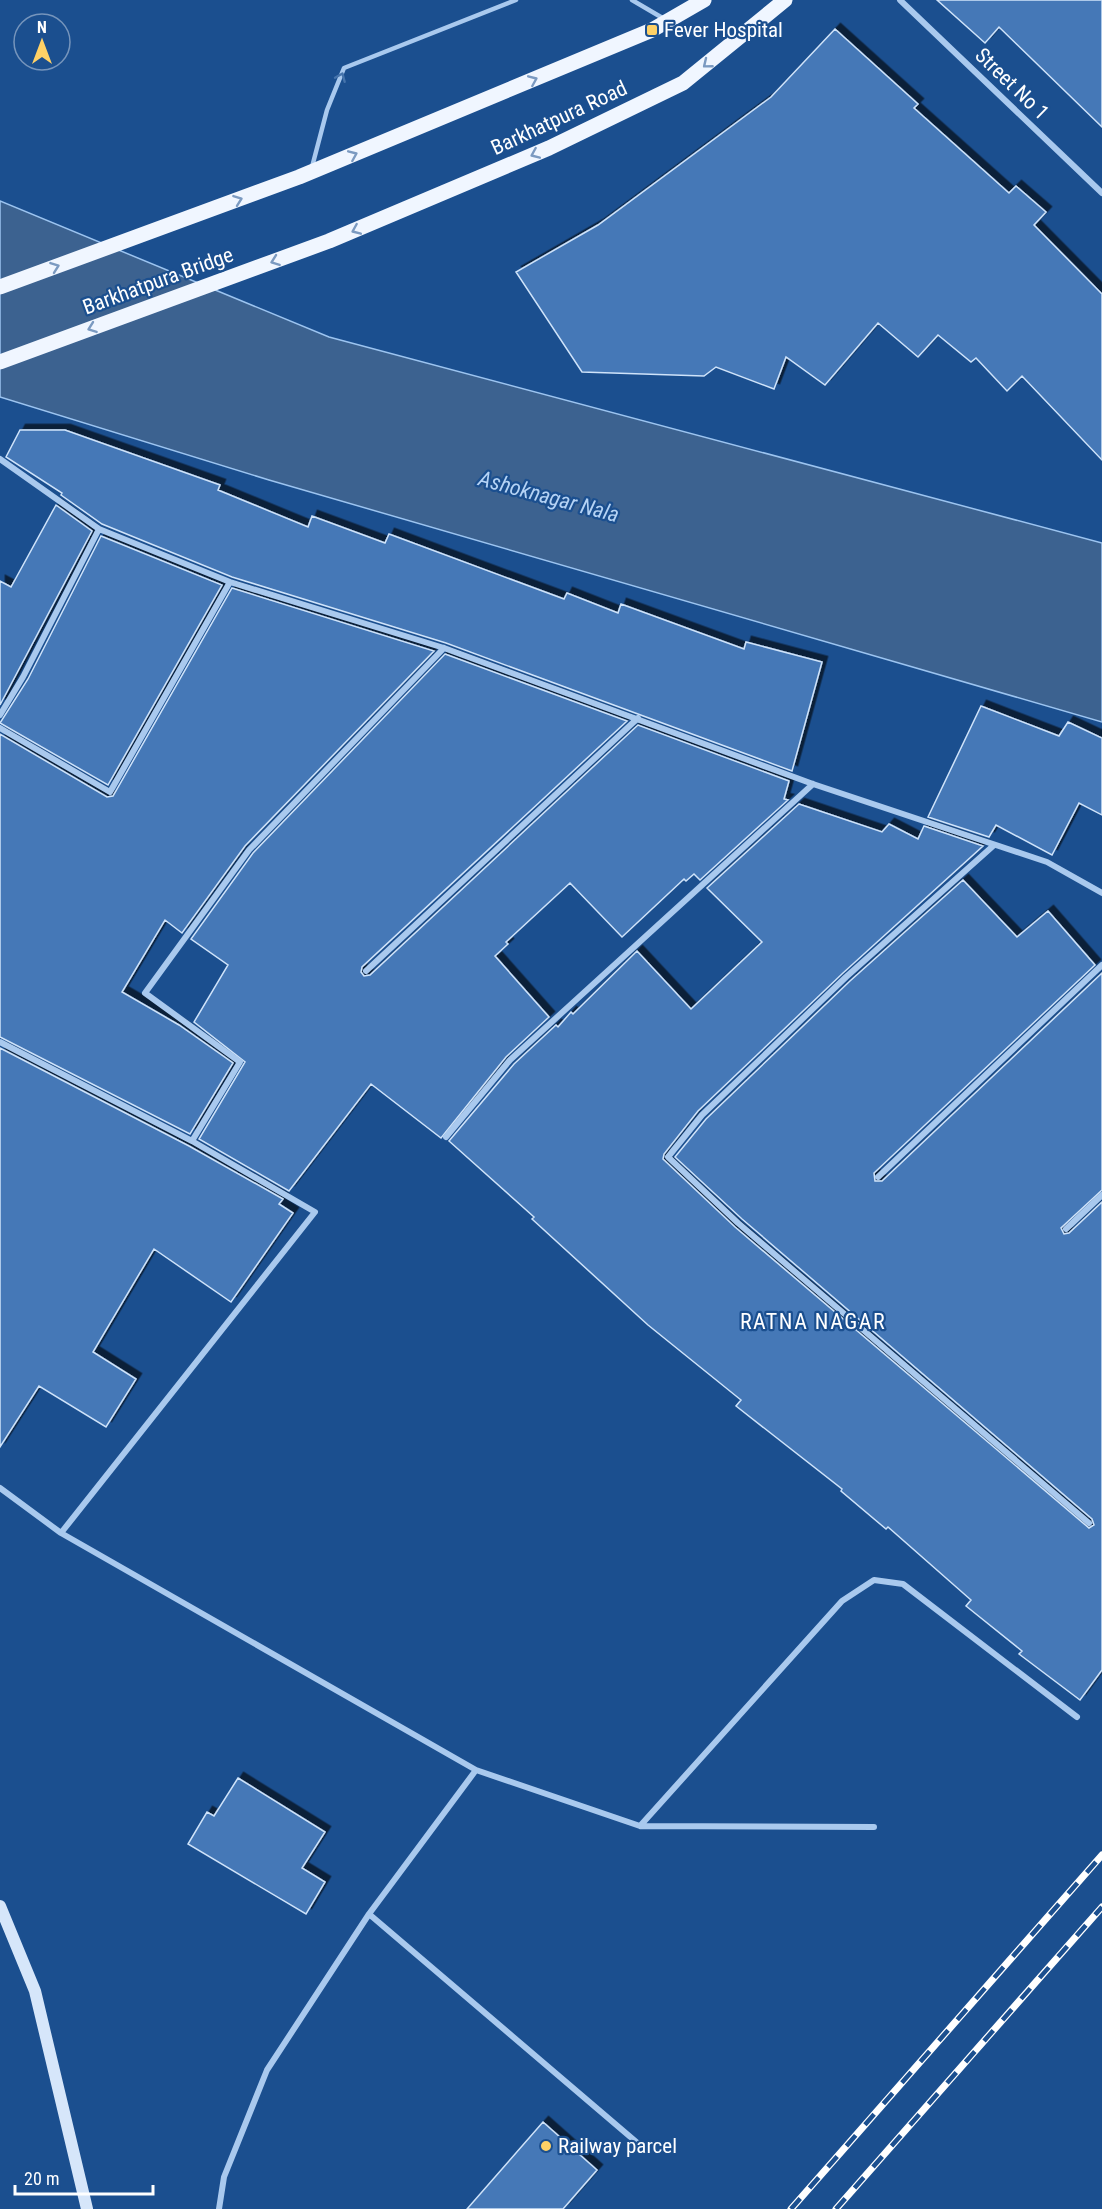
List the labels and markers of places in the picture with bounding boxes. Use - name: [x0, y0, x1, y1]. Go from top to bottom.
- place label: Fever Hospital: [664, 18, 783, 42]
- marker: Fever Hospital: [645, 23, 659, 37]
- place label: Railway parcel: [558, 2134, 677, 2158]
- marker: Railway parcel: [539, 2139, 553, 2153]

